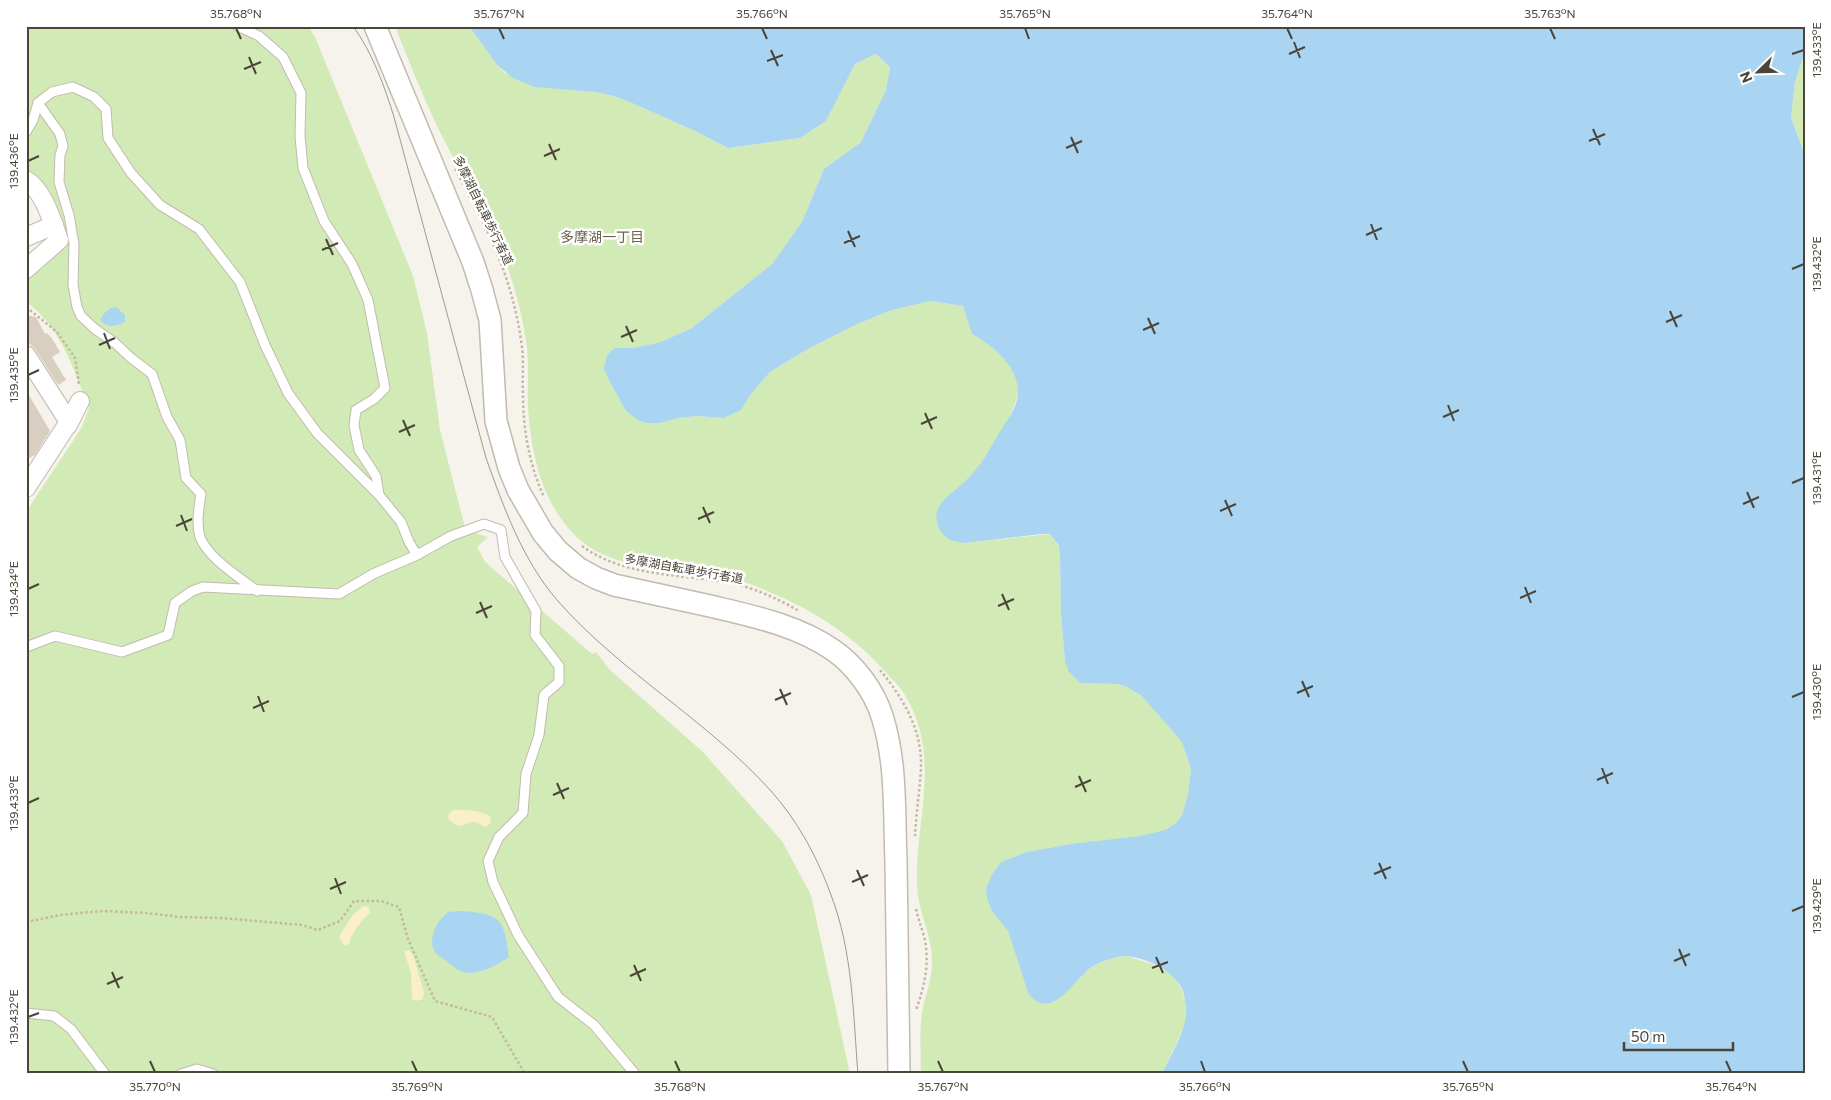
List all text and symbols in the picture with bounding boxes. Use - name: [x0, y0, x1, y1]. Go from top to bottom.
- text: 35.768°N: [210, 6, 262, 20]
- text: 35.767°N: [474, 6, 524, 20]
- text: 35.766°N: [736, 6, 788, 20]
- text: 35.765°N: [999, 6, 1051, 20]
- text: 35.764°N: [1261, 6, 1313, 20]
- text: 35.763°N: [1524, 6, 1576, 20]
- text: 139.433°E: [1809, 22, 1823, 78]
- north arrow: [1734, 48, 1784, 98]
- text: N: [1736, 69, 1755, 85]
- text: 139.436°E: [6, 133, 20, 189]
- street label: 多摩湖自転車歩行者道: [451, 153, 517, 267]
- district label: 多摩湖一丁目: [560, 228, 644, 245]
- text: 139.432°E: [1809, 236, 1823, 292]
- text: 139.435°E: [6, 347, 20, 403]
- text: 139.431°E: [1809, 451, 1823, 505]
- street label: 多摩湖自転車歩行者道: [624, 551, 744, 585]
- text: 139.434°E: [6, 561, 20, 617]
- text: 139.430°E: [1809, 664, 1823, 720]
- text: 139.433°E: [6, 775, 20, 831]
- text: 139.429°E: [1809, 878, 1823, 934]
- text: 139.432°E: [6, 989, 20, 1045]
- scale bar: [1624, 1020, 1732, 1052]
- text: 50 m: [1631, 1027, 1665, 1045]
- text: 35.770°N: [129, 1079, 181, 1093]
- text: 35.769°N: [391, 1079, 443, 1093]
- text: 35.768°N: [654, 1079, 706, 1093]
- text: 35.767°N: [918, 1079, 968, 1093]
- text: 35.766°N: [1179, 1079, 1231, 1093]
- text: 35.765°N: [1442, 1079, 1494, 1093]
- text: 35.764°N: [1705, 1079, 1757, 1093]

